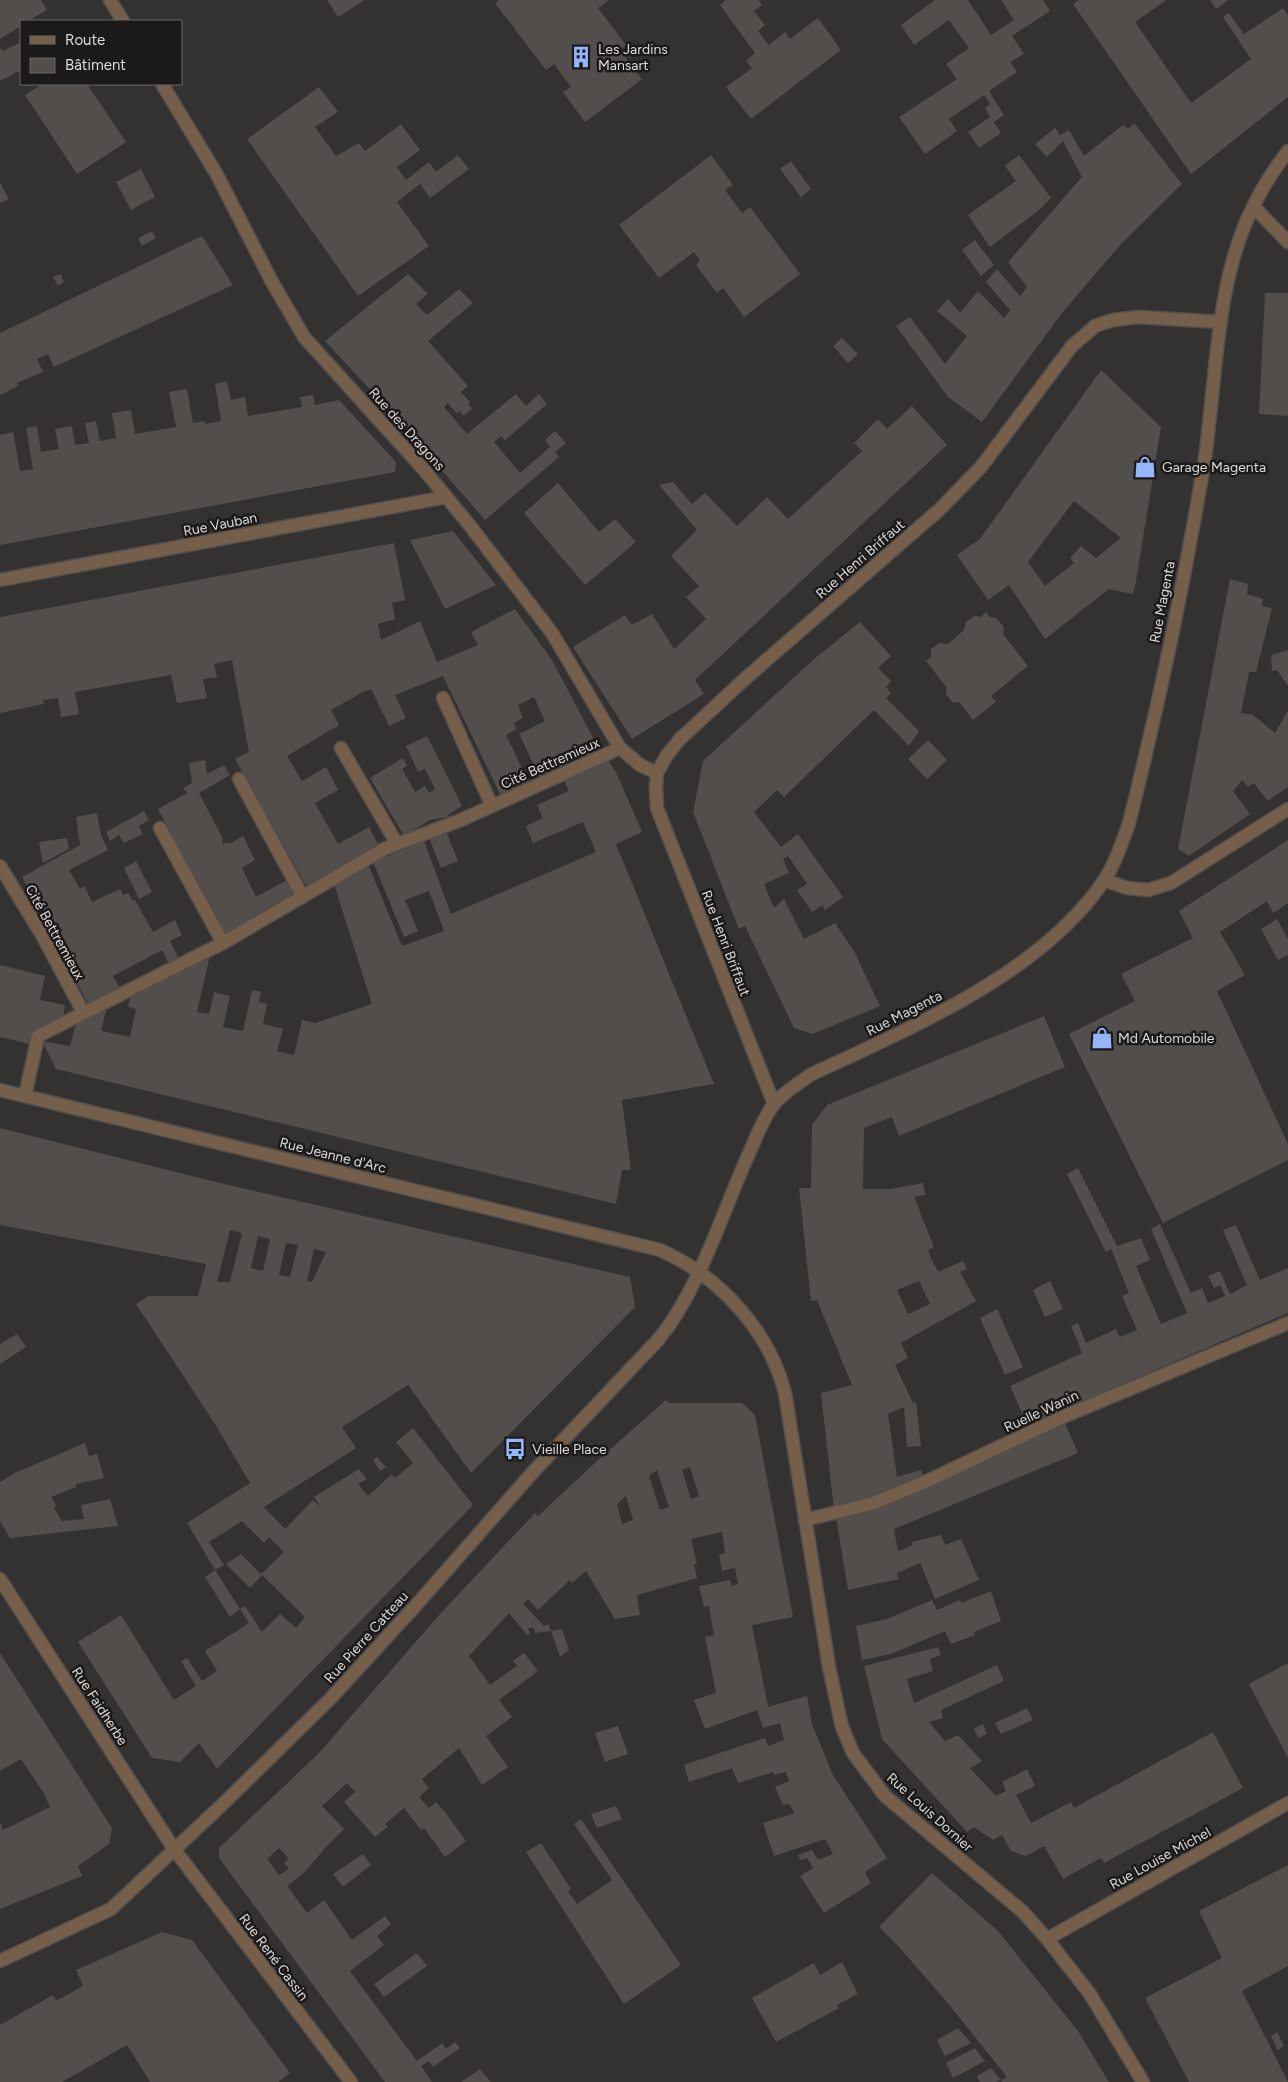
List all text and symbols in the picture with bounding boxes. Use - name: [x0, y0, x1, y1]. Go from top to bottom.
- legend: [20, 20, 182, 85]
- text: Route: [65, 31, 105, 49]
- place label: Les Jardins Mansart: [598, 41, 668, 74]
- building icon: Les Jardins Mansart: [568, 44, 594, 70]
- text: Bâtiment: [65, 56, 126, 74]
- street label: Rue des Dragons: [365, 384, 448, 474]
- shop icon: Garage Magenta: [1132, 454, 1158, 480]
- place label: Garage Magenta: [1162, 459, 1266, 476]
- street label: Rue Vauban: [182, 509, 259, 540]
- street label: Rue Henri Briffaut: [812, 516, 908, 603]
- street label: Rue Magenta: [1146, 560, 1179, 644]
- street label: Cité Bettremieux: [498, 734, 602, 793]
- street label: Cité Bettremieux: [21, 882, 88, 983]
- street label: Rue Henri Briffaut: [698, 888, 754, 999]
- street label: Rue Magenta: [864, 987, 945, 1040]
- shop icon: Md Automobile: [1089, 1025, 1115, 1051]
- place label: Md Automobile: [1118, 1030, 1215, 1047]
- street label: Rue Jeanne d'Arc: [278, 1134, 388, 1177]
- street label: Ruelle Wanin: [1001, 1387, 1081, 1436]
- bus stop icon: Vieille Place: [502, 1436, 528, 1462]
- place label: Vieille Place: [532, 1441, 607, 1458]
- street label: Rue Pierre Catteau: [321, 1588, 412, 1687]
- street label: Rue Faidherbe: [68, 1664, 131, 1749]
- street label: Rue Louis Dornier: [883, 1769, 976, 1856]
- street label: Rue Louise Michel: [1107, 1824, 1214, 1893]
- street label: Rue René Cassin: [235, 1911, 312, 2004]

